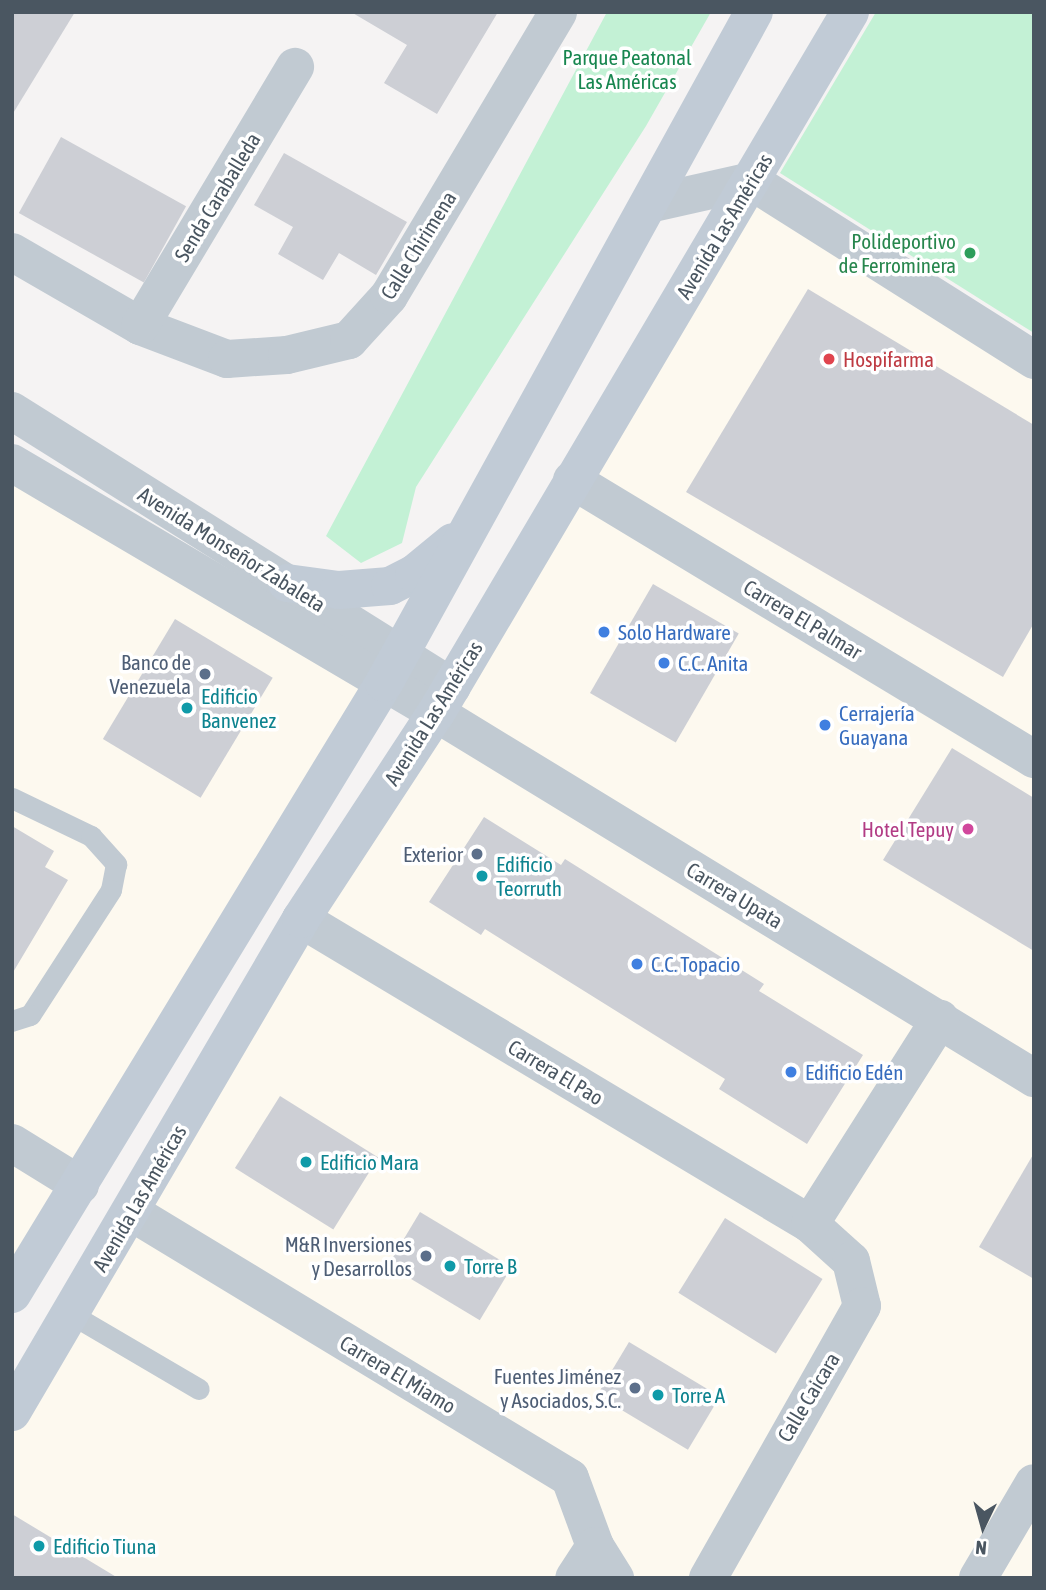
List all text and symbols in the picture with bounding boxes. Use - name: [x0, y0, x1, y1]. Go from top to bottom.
- park label: Parque Peatonal Las Américas: [563, 44, 691, 94]
- street label: Senda Caraballeda: [169, 128, 265, 266]
- street label: Avenida Las Américas: [671, 149, 777, 303]
- street label: Calle Chirimena: [375, 186, 461, 304]
- place label: Polideportivo de Ferrominera: [839, 228, 956, 278]
- marker: Polideportivo de Ferrominera: [962, 245, 978, 261]
- place label: Hospifarma: [843, 346, 934, 372]
- marker: Hospifarma: [821, 351, 837, 367]
- street label: Avenida Monseñor Zabaleta: [134, 481, 330, 617]
- street label: Carrera El Palmar: [739, 574, 867, 664]
- place label: Solo Hardware: [618, 619, 731, 645]
- marker: Solo Hardware: [596, 624, 612, 640]
- street label: Avenida Las Américas: [379, 636, 487, 790]
- place label: Banco de Venezuela: [110, 649, 191, 699]
- place label: C.C. Anita: [678, 650, 748, 676]
- marker: C.C. Anita: [656, 655, 672, 671]
- marker: Banco de Venezuela: [197, 666, 213, 682]
- place label: Edificio Banvenez: [201, 683, 276, 733]
- marker: Edificio Banvenez: [179, 700, 195, 716]
- place label: Cerrajería Guayana: [839, 700, 915, 750]
- marker: Cerrajería Guayana: [817, 717, 833, 733]
- place label: Hotel Tepuy: [862, 816, 954, 842]
- marker: Hotel Tepuy: [960, 821, 976, 837]
- place label: Exterior: [403, 841, 463, 867]
- marker: Exterior: [469, 846, 485, 862]
- place label: Edificio Teorruth: [496, 851, 562, 901]
- street label: Carrera Upata: [682, 857, 788, 933]
- marker: Edificio Teorruth: [474, 868, 490, 884]
- place label: C.C. Topacio: [651, 951, 740, 977]
- marker: C.C. Topacio: [629, 956, 645, 972]
- street label: Carrera El Pao: [504, 1034, 608, 1110]
- place label: Edificio Edén: [805, 1059, 903, 1085]
- marker: Edificio Edén: [783, 1064, 799, 1080]
- street label: Avenida Las Américas: [87, 1120, 191, 1276]
- place label: Edificio Mara: [320, 1149, 419, 1175]
- marker: Edificio Mara: [298, 1154, 314, 1170]
- place label: M&R Inversiones y Desarrollos: [285, 1231, 412, 1281]
- marker: M&R Inversiones y Desarrollos: [418, 1248, 434, 1264]
- place label: Torre B: [464, 1253, 517, 1279]
- marker: Torre B: [442, 1258, 458, 1274]
- street label: Carrera El Miamo: [336, 1330, 460, 1418]
- street label: Calle Caicara: [772, 1348, 844, 1446]
- place label: Fuentes Jiménez y Asociados, S.C.: [494, 1363, 621, 1413]
- marker: Fuentes Jiménez y Asociados, S.C.: [627, 1380, 643, 1396]
- place label: Torre A: [672, 1382, 725, 1408]
- marker: Torre A: [650, 1387, 666, 1403]
- north arrow: [948, 1492, 1018, 1562]
- place label: Edificio Tiuna: [53, 1533, 156, 1559]
- text: N: [975, 1536, 988, 1559]
- marker: Edificio Tiuna: [31, 1538, 47, 1554]

